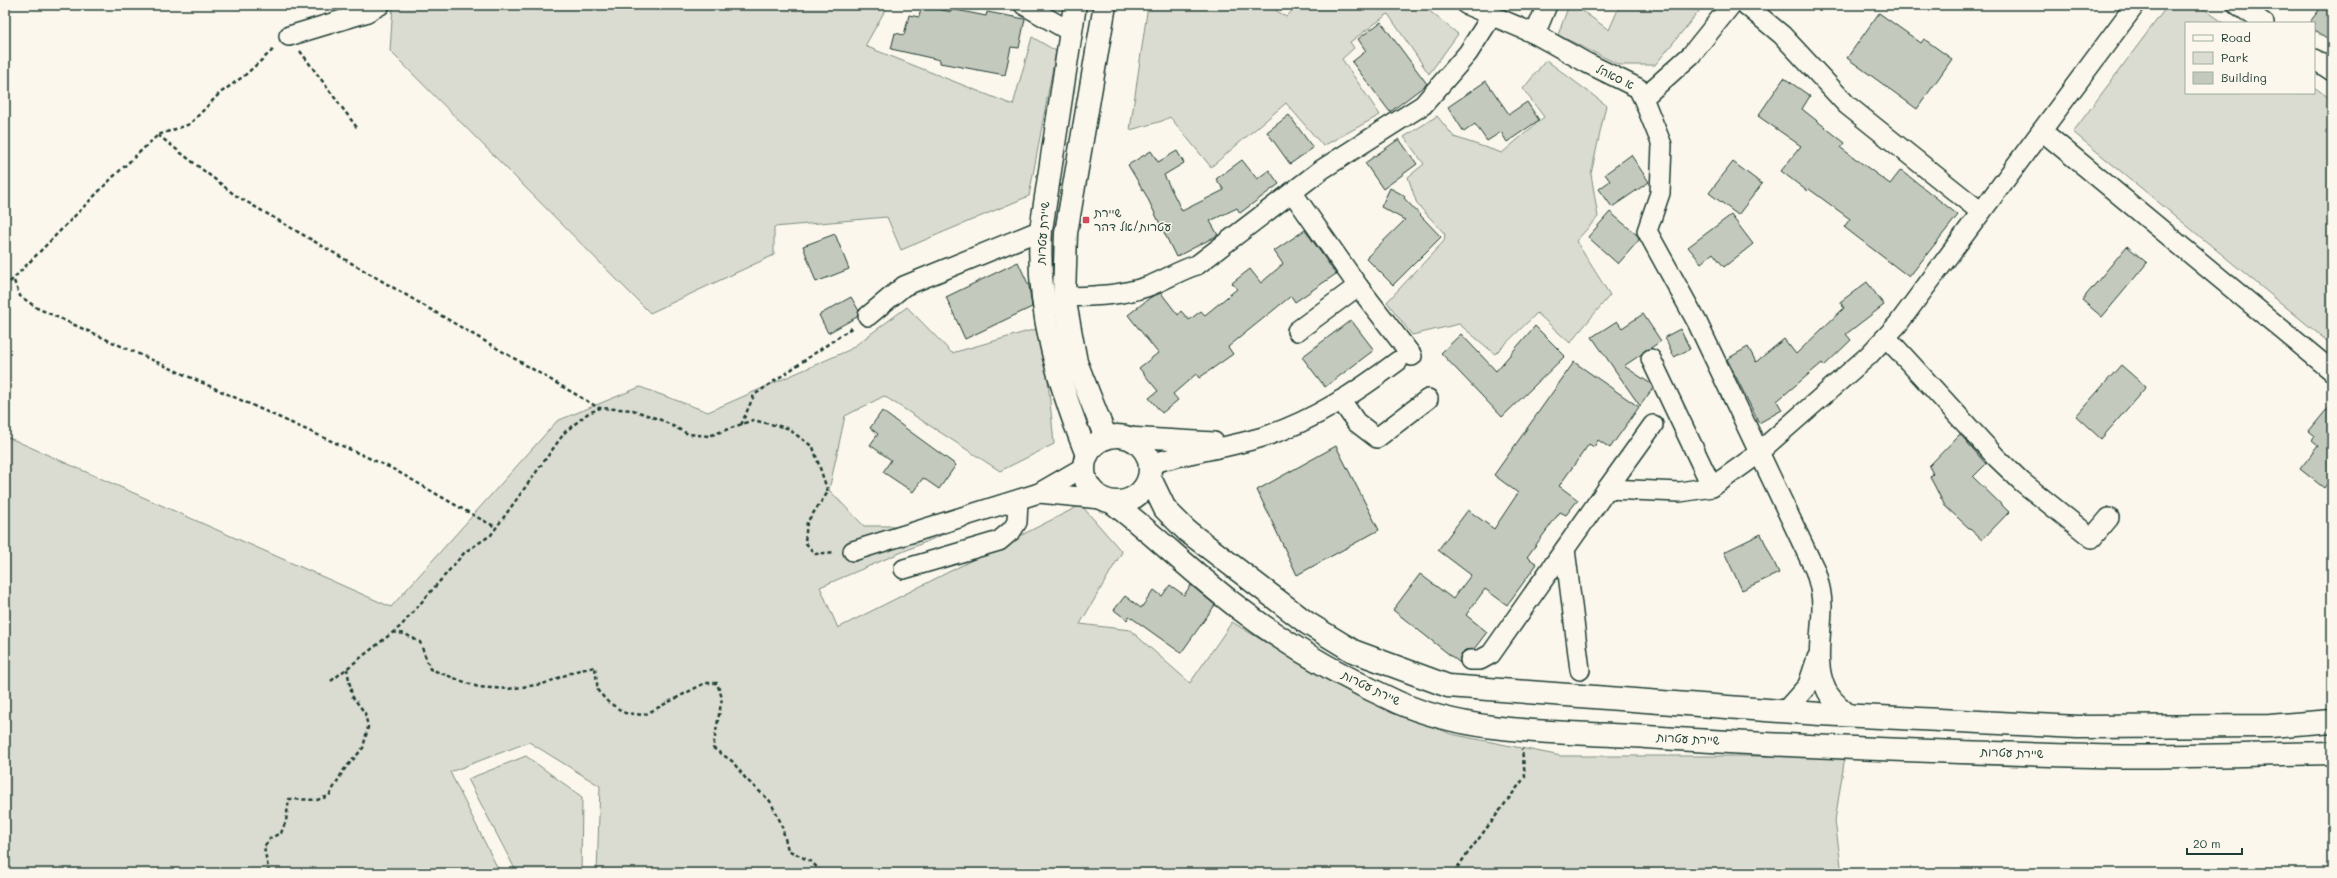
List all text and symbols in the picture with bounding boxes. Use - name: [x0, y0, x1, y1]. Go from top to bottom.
- legend: [2185, 22, 2315, 94]
- text: Road: [2221, 29, 2251, 45]
- text: Park: [2221, 49, 2248, 65]
- street label: א סאהל: [1594, 60, 1637, 92]
- text: Building: [2221, 69, 2267, 85]
- street label: שיירת עטרות: [1032, 201, 1052, 266]
- place label: שיירת עטרות/אל דהר: [1093, 204, 1171, 234]
- marker: שיירת עטרות/אל דהר: [1081, 215, 1091, 225]
- street label: שיירת עטרות: [1339, 666, 1403, 708]
- street label: שיירת עטרות: [1655, 728, 1720, 748]
- street label: שיירת עטרות: [1979, 743, 2044, 761]
- scale bar: [2187, 830, 2242, 856]
- text: 20 m: [2193, 835, 2221, 851]

